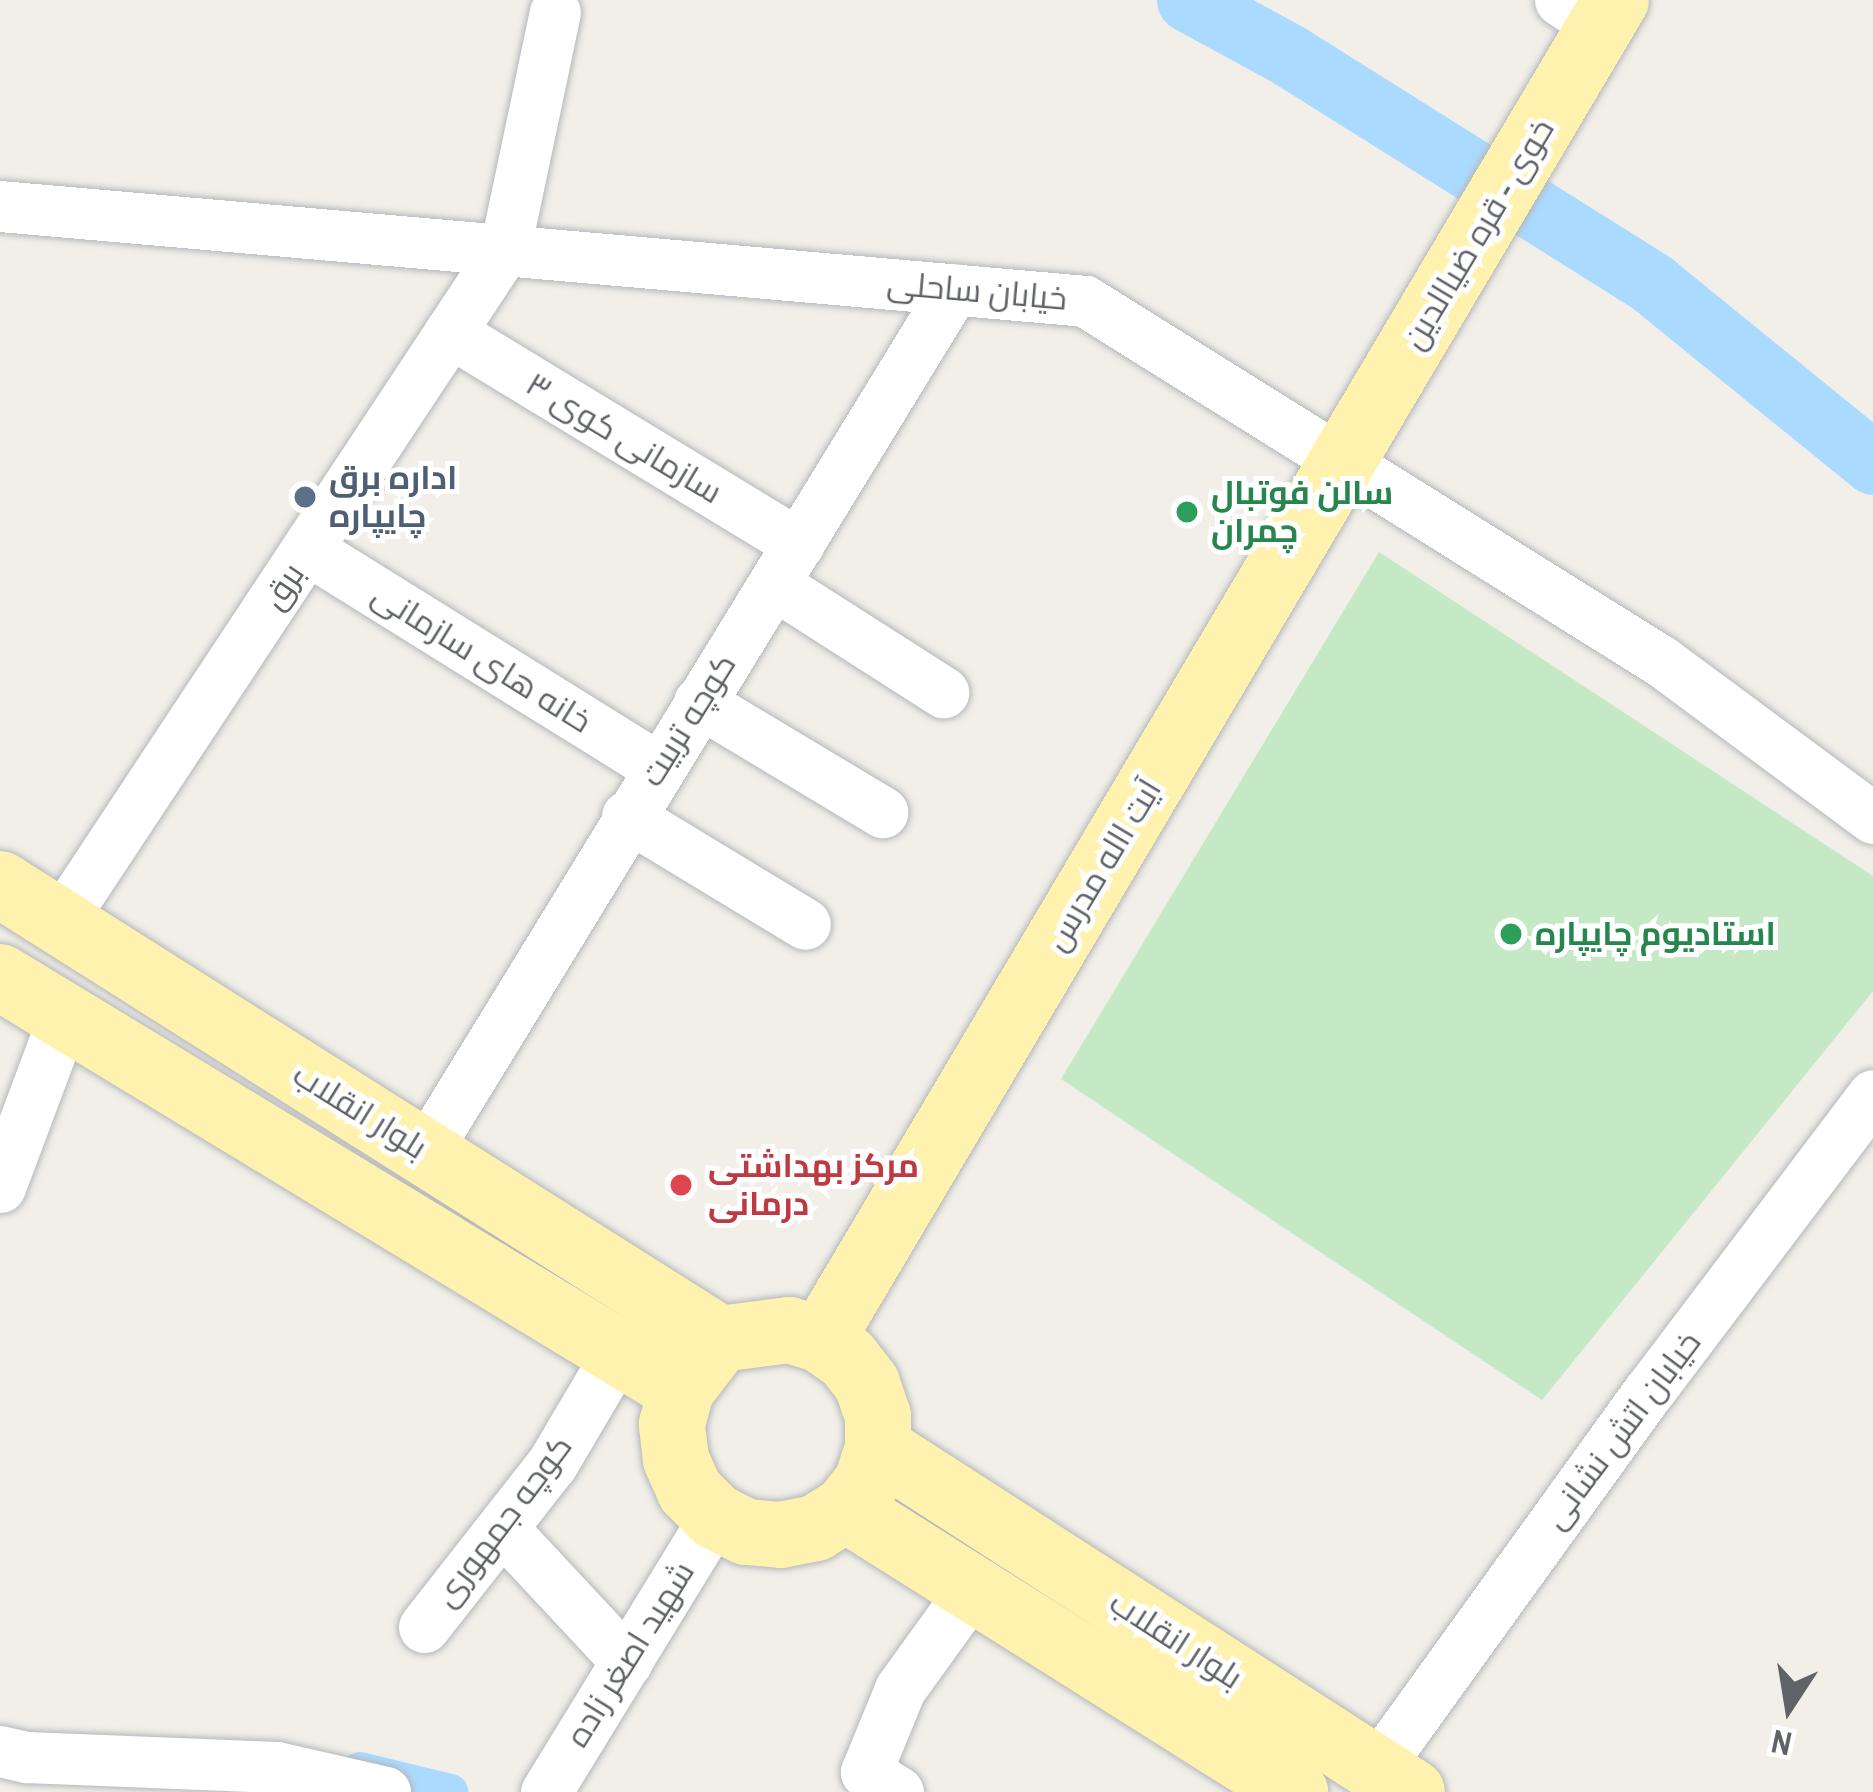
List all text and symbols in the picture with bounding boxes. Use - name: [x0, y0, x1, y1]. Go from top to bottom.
- street label: خوی - قره ضیاالدین: [1394, 112, 1562, 356]
- street label: خیابان ساحلی: [885, 263, 1069, 319]
- street label: سازمانی کوی ۳: [519, 364, 729, 512]
- place label: اداره برق چایپاره: [329, 458, 457, 536]
- place label: سالن فوتبال چمران: [1211, 473, 1393, 551]
- marker: اداره برق چایپاره: [292, 484, 318, 510]
- marker: سالن فوتبال چمران: [1174, 499, 1200, 525]
- street label: برق: [253, 555, 313, 617]
- street label: خانه های سازمانی: [365, 575, 599, 741]
- street label: کوچه تربیت: [632, 646, 744, 794]
- street label: آیت االه مدرس: [1036, 772, 1170, 958]
- place label: استادیوم چایپاره: [1535, 914, 1776, 954]
- marker: استادیوم چایپاره: [1498, 921, 1524, 947]
- street label: بلوار انقلاب: [286, 1054, 434, 1168]
- place label: مرکز بهداشتی درمانی: [708, 1146, 919, 1224]
- marker: مرکز بهداشتی درمانی: [665, 1169, 697, 1201]
- street label: خیابان اتش نشانی: [1535, 1323, 1709, 1537]
- street label: کوچه جمهوری: [426, 1428, 580, 1614]
- street label: شهید اصغر زاده: [557, 1554, 703, 1754]
- street label: بلوار انقلاب: [1102, 1583, 1250, 1697]
- north arrow: [1729, 1648, 1849, 1768]
- text: N: [1767, 1720, 1796, 1767]

